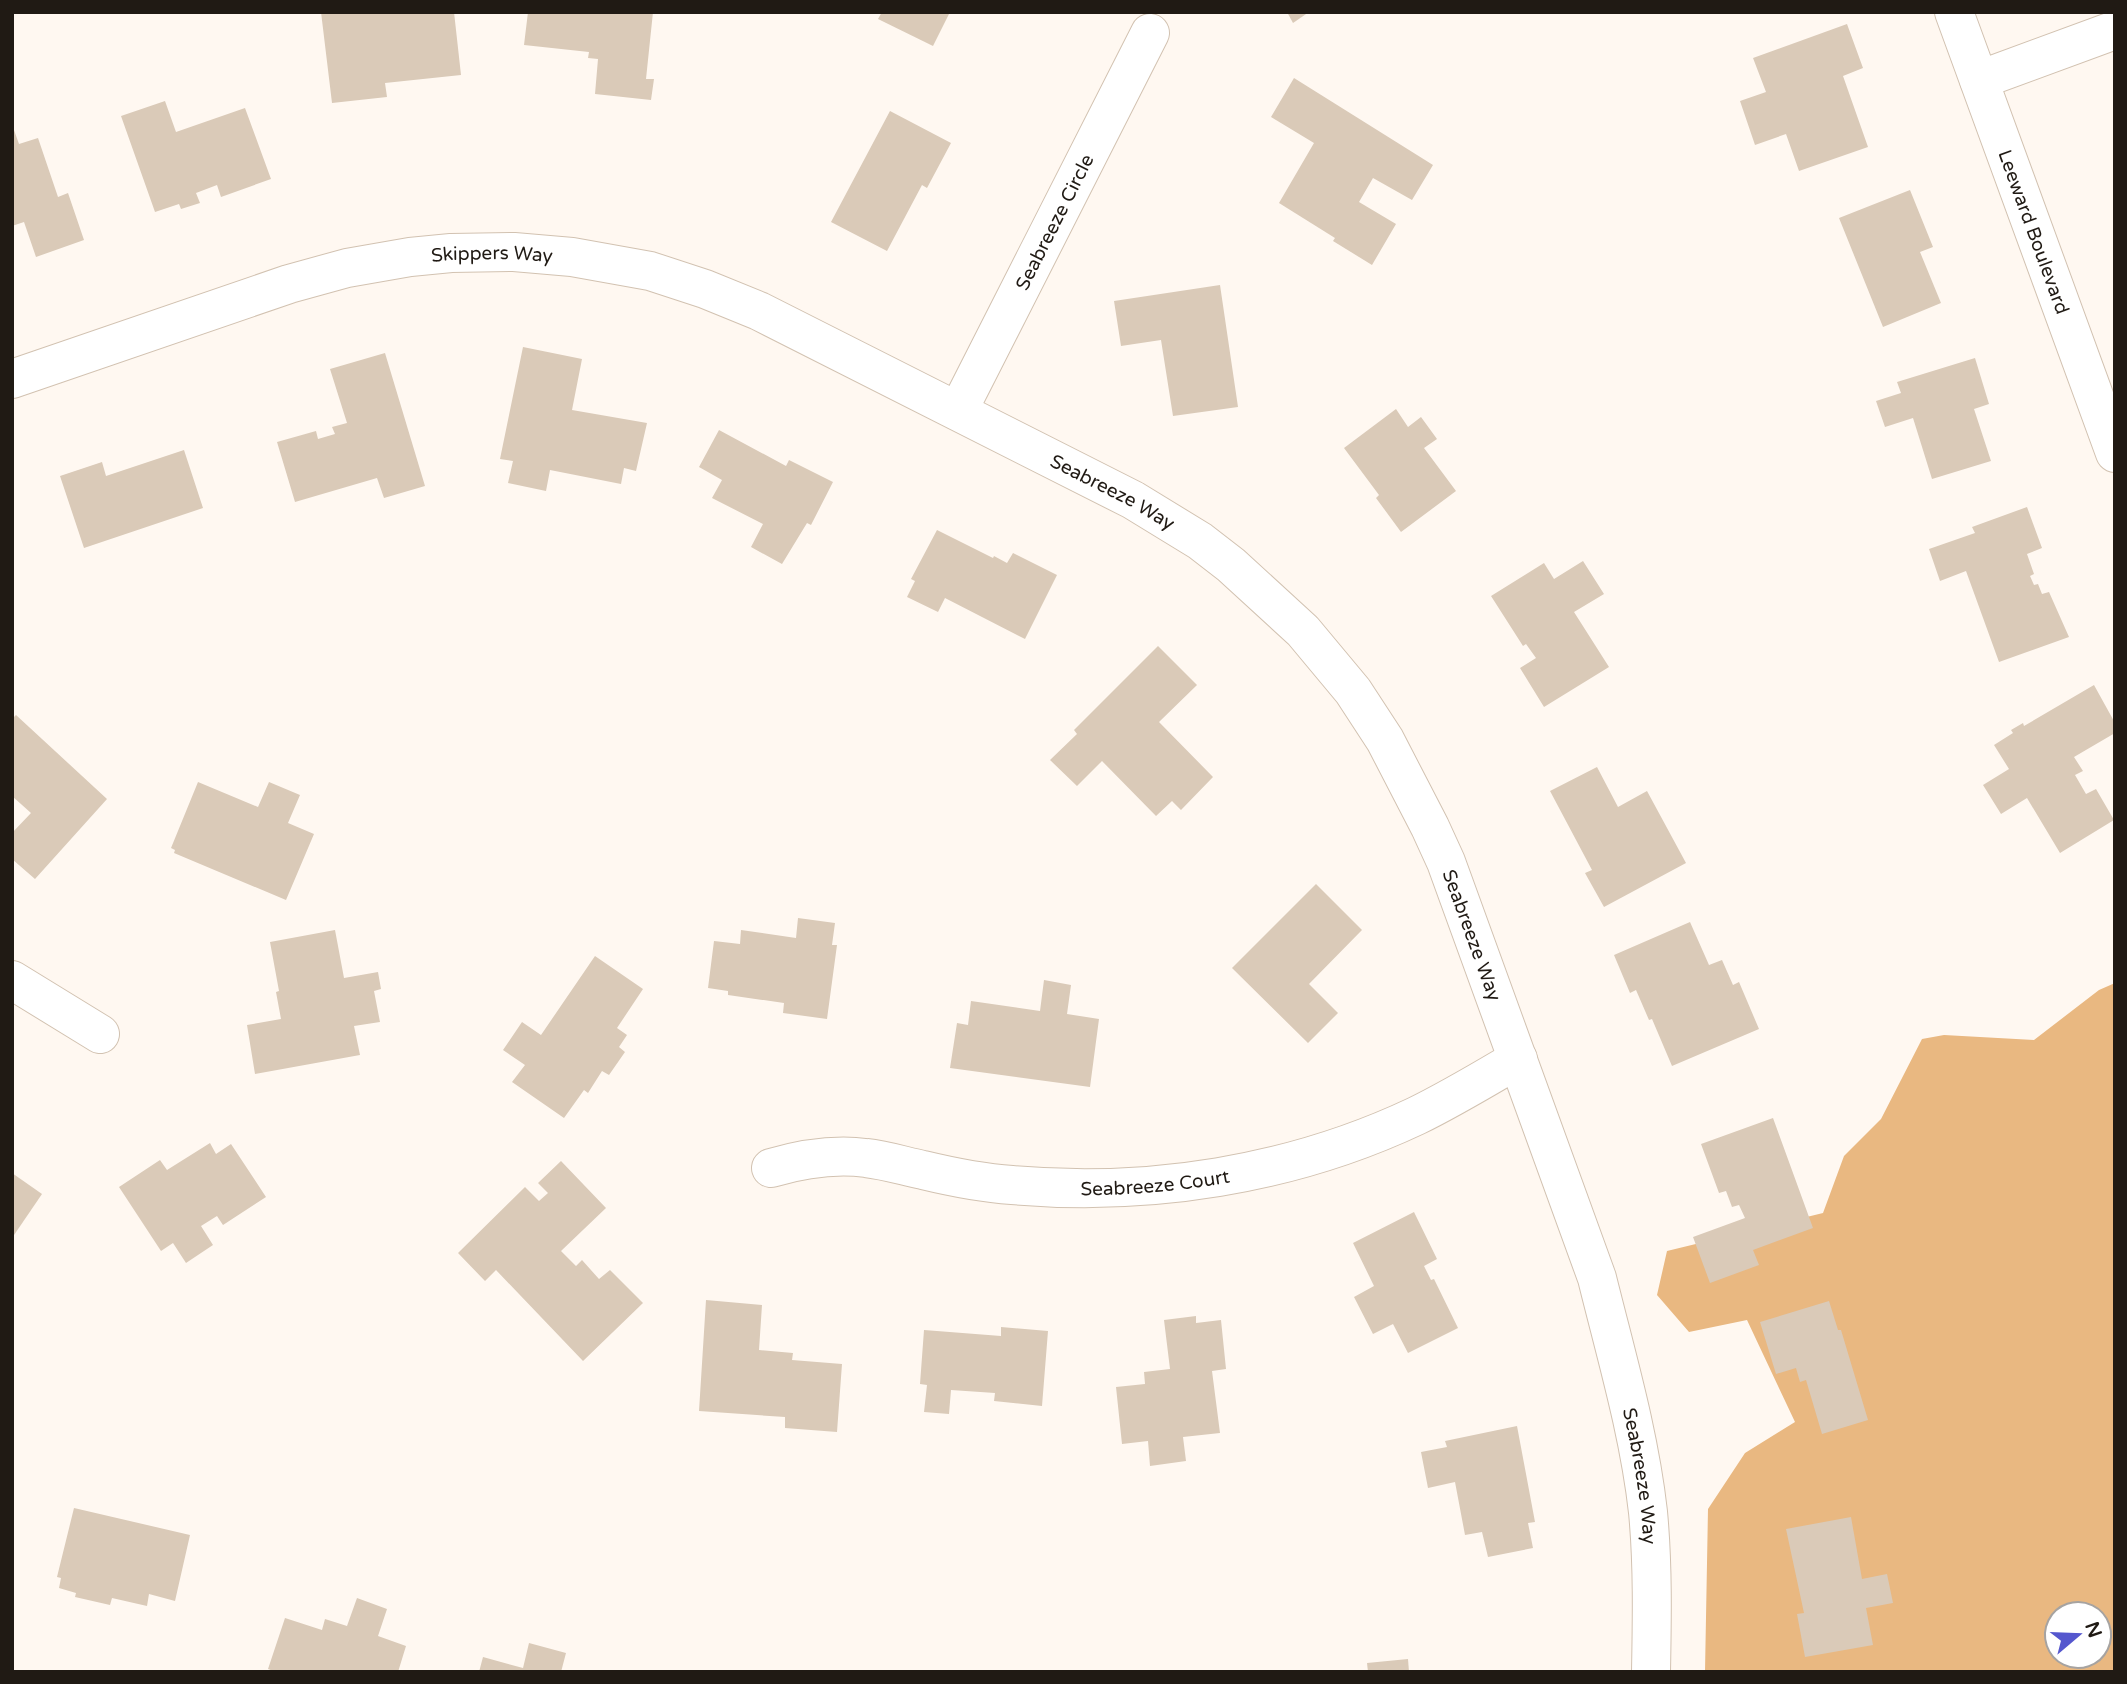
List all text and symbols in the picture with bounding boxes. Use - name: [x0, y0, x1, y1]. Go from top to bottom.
- street label: Leeward Boulevard: [1993, 147, 2073, 317]
- street label: Seabreeze Circle: [1011, 151, 1099, 294]
- street label: Skippers Way: [430, 242, 554, 267]
- street label: Seabreeze Way: [1046, 450, 1178, 535]
- street label: Seabreeze Way: [1438, 867, 1505, 1004]
- street label: Seabreeze Court: [1080, 1165, 1231, 1200]
- street label: Seabreeze Way: [1618, 1406, 1660, 1545]
- north arrow: [2043, 1600, 2113, 1670]
- text: N: [2080, 1619, 2106, 1641]

